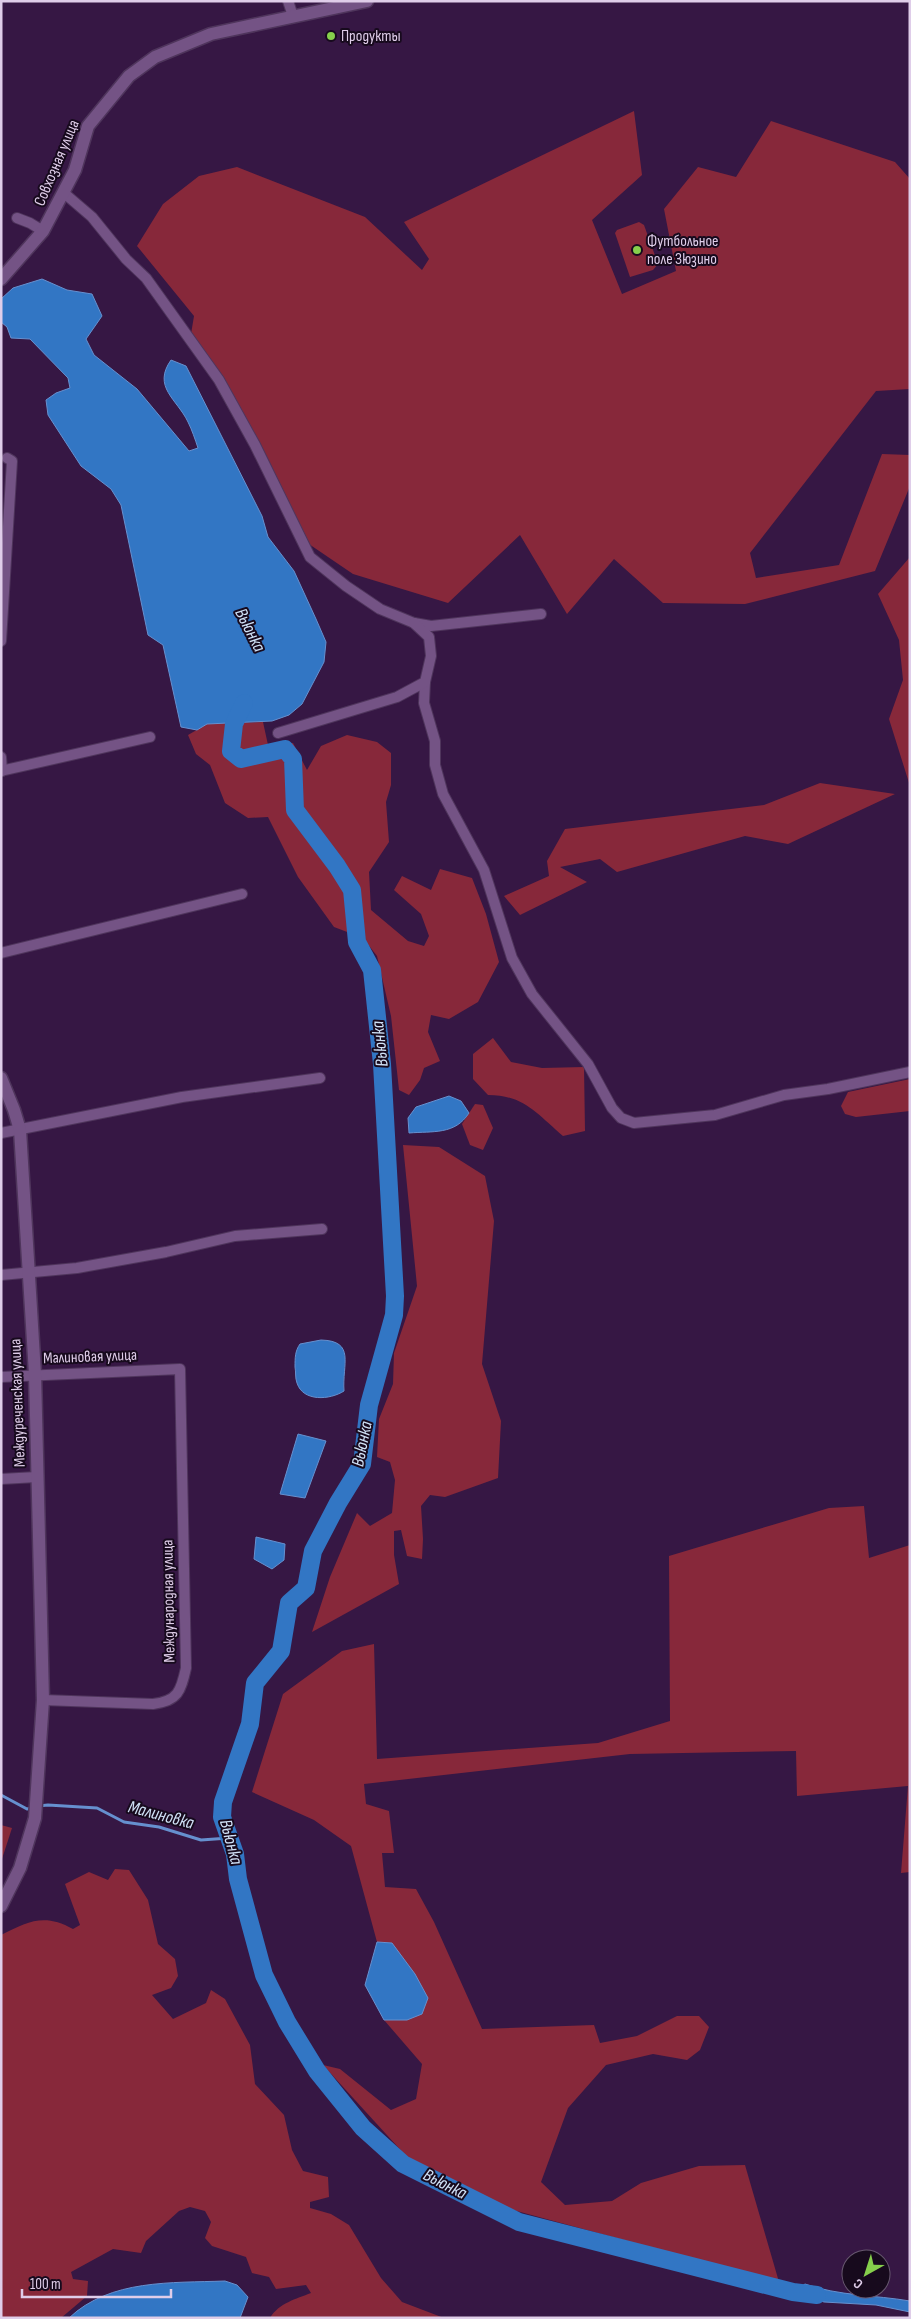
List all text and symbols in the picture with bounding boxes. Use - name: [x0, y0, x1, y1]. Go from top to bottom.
- place label: Продукты: [341, 27, 401, 46]
- marker: Продукты: [325, 30, 337, 42]
- street label: Совхозная улица: [30, 117, 84, 209]
- place label: Футбольное поле Зюзино: [647, 232, 718, 269]
- marker: Футбольное поле Зюзино: [631, 244, 643, 256]
- water label: Вьюнка: [230, 605, 270, 656]
- water label: Вьюнка: [367, 1019, 393, 1068]
- street label: Междуреченская улица: [6, 1338, 30, 1468]
- street label: Малиновая улица: [43, 1346, 137, 1368]
- water label: Вьюнка: [347, 1419, 377, 1469]
- street label: Международная улица: [158, 1539, 180, 1663]
- water label: Малиновка: [126, 1796, 197, 1834]
- water label: Вьюнка: [215, 1817, 247, 1868]
- water label: Вьюнка: [420, 2164, 471, 2204]
- north arrow: [841, 2249, 891, 2299]
- scale bar: [22, 2266, 171, 2298]
- text: 100 m: [30, 2275, 61, 2294]
- text: С: [850, 2275, 866, 2293]

